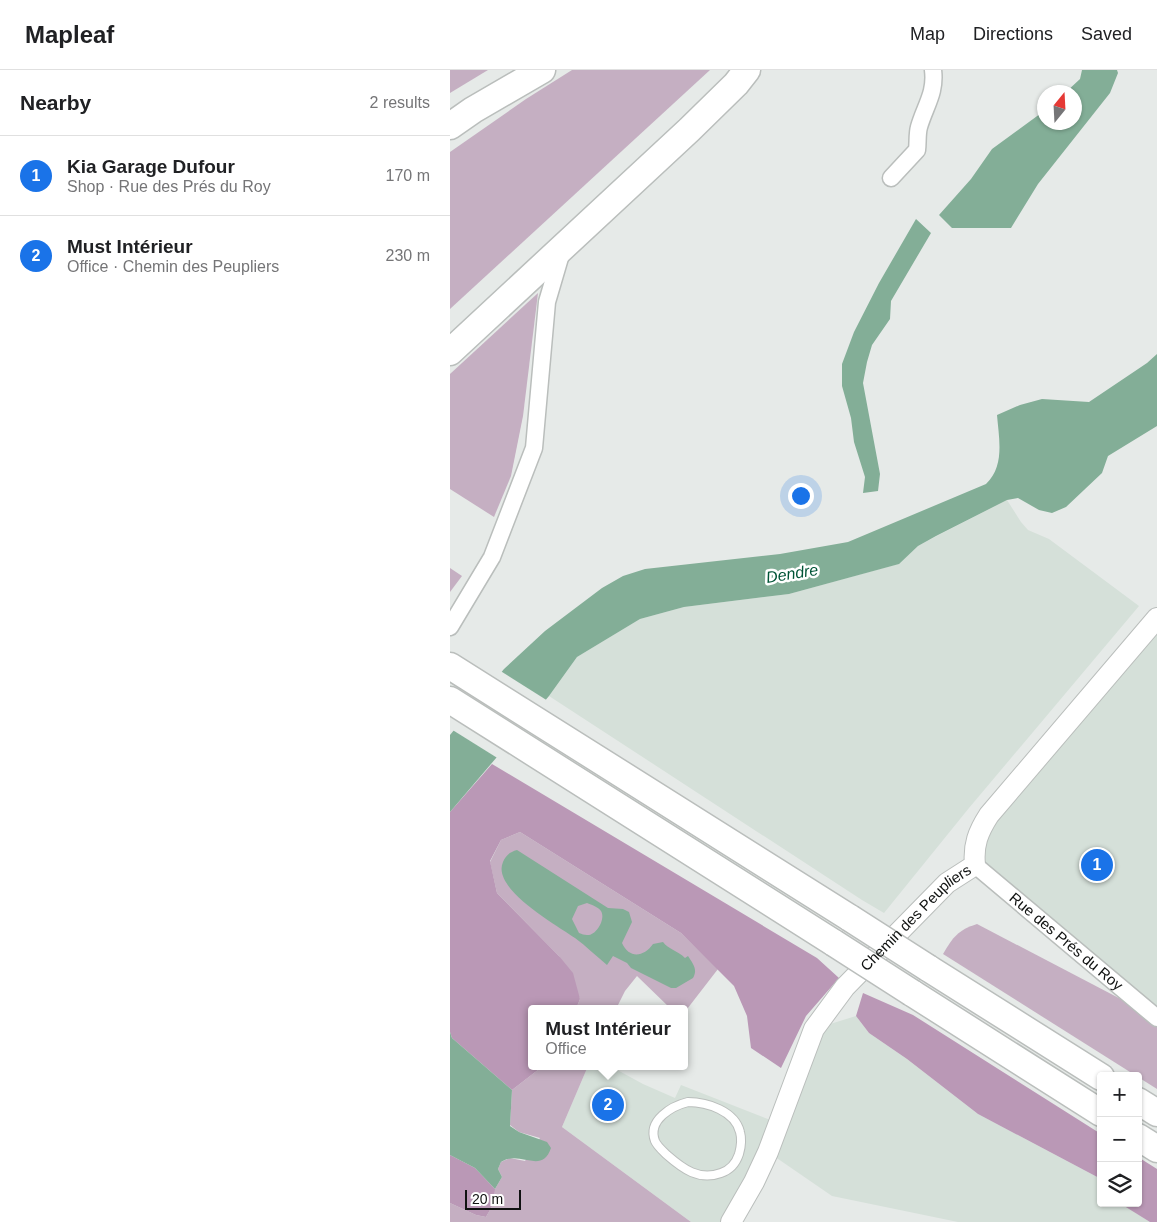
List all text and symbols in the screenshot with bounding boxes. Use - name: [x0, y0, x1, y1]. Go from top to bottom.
- text: Mapleaf: [25, 21, 114, 48]
- text: Map: [910, 24, 945, 44]
- text: Directions: [973, 24, 1053, 44]
- text: Saved: [1081, 24, 1132, 44]
- north arrow: [1037, 85, 1082, 130]
- text: Nearby: [20, 91, 91, 114]
- text: 2 results: [370, 94, 430, 111]
- text: Kia Garage Dufour: [67, 156, 235, 177]
- text: 1: [32, 167, 40, 184]
- text: 170 m: [386, 167, 430, 184]
- text: Shop · Rue des Prés du Roy: [67, 178, 271, 195]
- text: Must Intérieur: [67, 236, 193, 257]
- text: 2: [32, 247, 40, 264]
- text: 230 m: [386, 247, 430, 264]
- text: Office · Chemin des Peupliers: [67, 258, 279, 275]
- your location: [788, 483, 814, 509]
- water label: Dendre: [765, 561, 819, 586]
- pin: 1: [1081, 846, 1113, 884]
- street label: Chemin des Peupliers: [857, 861, 974, 974]
- street label: Rue des Prés du Roy: [1006, 889, 1127, 994]
- popup: [528, 1005, 688, 1070]
- text: Must Intérieur: [545, 1018, 671, 1039]
- text: Office: [545, 1040, 587, 1057]
- map controls: [1097, 1072, 1142, 1207]
- button: +: [1097, 1072, 1142, 1117]
- pin: 2: [592, 1086, 624, 1124]
- button: −: [1097, 1117, 1142, 1162]
- button: layers: [1097, 1162, 1142, 1207]
- scale bar: [465, 1187, 521, 1210]
- text: 20 m: [472, 1191, 503, 1207]

